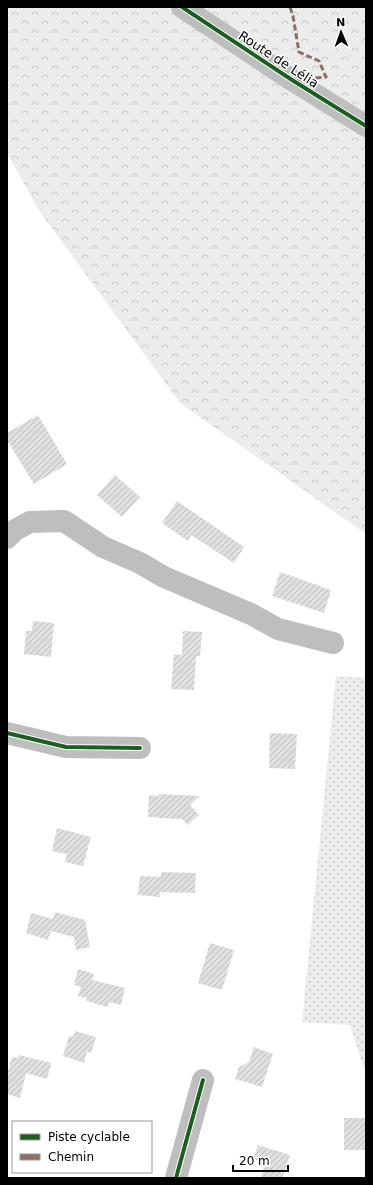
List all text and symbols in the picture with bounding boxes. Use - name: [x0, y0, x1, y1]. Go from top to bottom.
- north arrow: [321, 12, 361, 52]
- text: N: [336, 16, 346, 29]
- street label: Route de Lélia: [236, 28, 322, 91]
- legend: [12, 1121, 152, 1173]
- text: Piste cyclable: [48, 1130, 130, 1144]
- scale bar: [233, 1147, 288, 1173]
- text: Chemin: [48, 1150, 94, 1164]
- text: 20 m: [239, 1154, 270, 1168]

